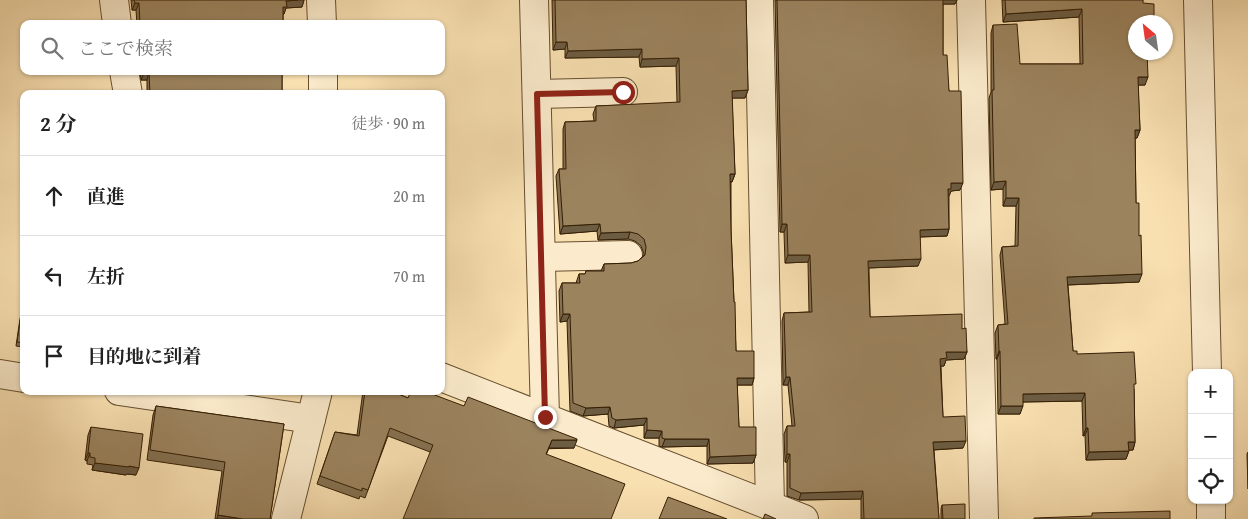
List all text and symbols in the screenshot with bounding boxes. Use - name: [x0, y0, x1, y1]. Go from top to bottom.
- north arrow: [1128, 15, 1173, 60]
- search box: [20, 20, 445, 75]
- icon: search: [38, 34, 66, 62]
- text: ここで検索: [78, 34, 173, 62]
- route start: [612, 81, 635, 104]
- text: 2 分: [40, 108, 77, 139]
- text: 徒歩 · 90 m: [351, 111, 425, 135]
- icon: ahead: [40, 182, 68, 210]
- text: 直進: [87, 182, 125, 210]
- text: 20 m: [393, 184, 425, 208]
- icon: left: [40, 262, 68, 290]
- text: 左折: [87, 262, 125, 290]
- text: 70 m: [393, 264, 425, 288]
- icon: arrive: [40, 342, 68, 370]
- text: 目的地に到着: [87, 342, 201, 370]
- map controls: [1188, 369, 1233, 504]
- button: +: [1188, 369, 1233, 414]
- route end: [534, 406, 557, 429]
- button: −: [1188, 414, 1233, 459]
- button: locate: [1188, 459, 1233, 504]

